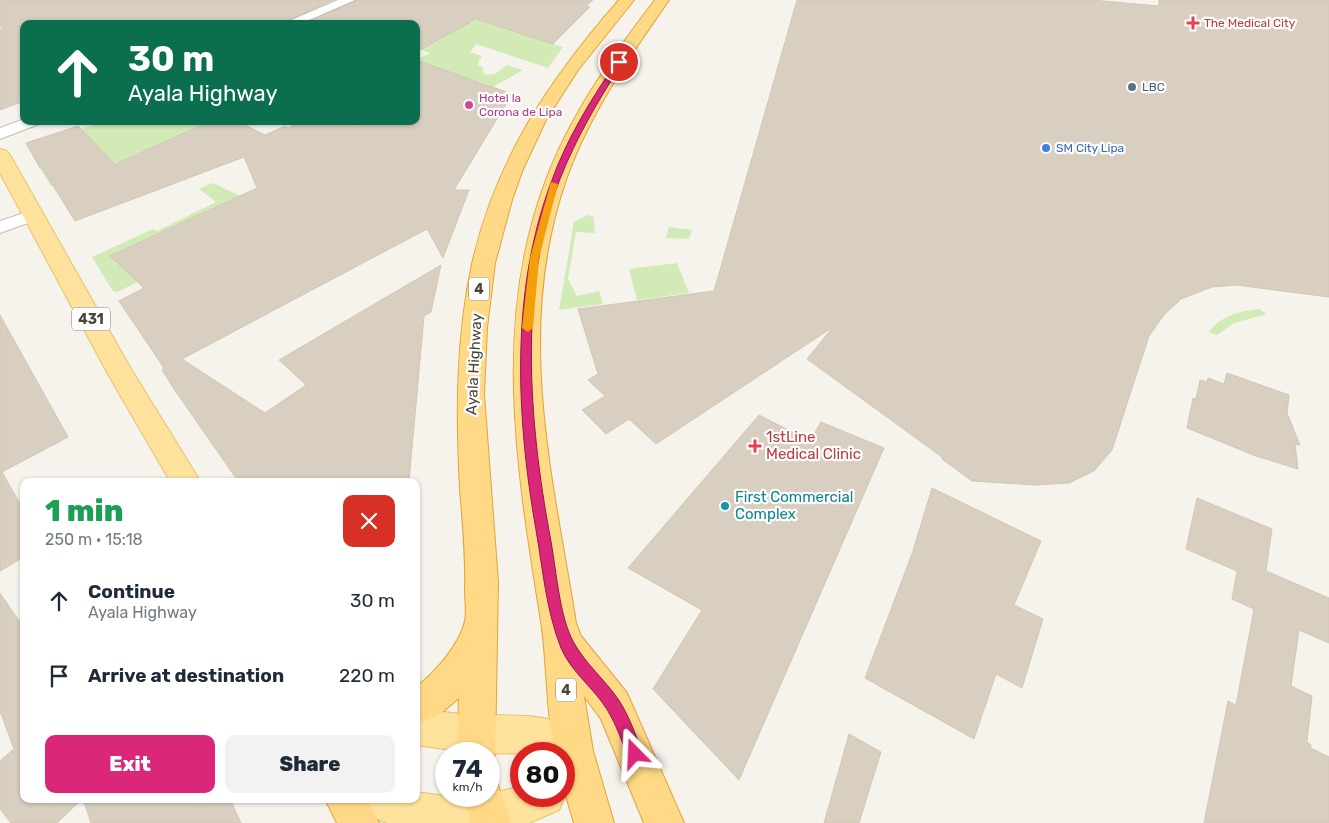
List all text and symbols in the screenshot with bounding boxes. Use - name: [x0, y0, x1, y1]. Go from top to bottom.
- marker: The Medical City: [1186, 16, 1200, 30]
- place label: The Medical City: [1204, 16, 1296, 30]
- text: 30 m: [128, 38, 214, 80]
- icon: ahead: [45, 40, 110, 105]
- pin: [598, 41, 640, 83]
- icon: arrive: [605, 48, 633, 76]
- text: Ayala Highway: [128, 80, 278, 107]
- place label: LBC: [1142, 80, 1165, 94]
- marker: LBC: [1126, 81, 1138, 93]
- place label: Hotel la Corona de Lipa: [479, 91, 562, 119]
- marker: Hotel la Corona de Lipa: [463, 99, 475, 111]
- place label: SM City Lipa: [1056, 141, 1124, 155]
- marker: SM City Lipa: [1040, 142, 1052, 154]
- road number: 4: [469, 278, 489, 300]
- road number: 431: [72, 308, 110, 330]
- street label: Ayala Highway: [462, 313, 486, 415]
- place label: 1stLine Medical Clinic: [766, 428, 861, 463]
- marker: 1stLine Medical Clinic: [748, 439, 762, 453]
- place label: First Commercial Complex: [735, 488, 853, 523]
- text: 1 min: [45, 493, 123, 529]
- button: close: [343, 495, 395, 547]
- marker: First Commercial Complex: [719, 500, 731, 512]
- text: 250 m · 15:18: [45, 530, 143, 549]
- text: Continue: [88, 580, 175, 603]
- icon: ahead: [45, 587, 73, 615]
- text: 30 m: [350, 589, 395, 612]
- text: Ayala Highway: [88, 603, 197, 622]
- icon: arrive: [45, 662, 73, 690]
- text: Arrive at destination: [88, 664, 284, 687]
- text: 220 m: [339, 664, 395, 687]
- road number: 4: [556, 678, 576, 702]
- position arrow: [608, 727, 660, 779]
- button: Exit: [45, 735, 215, 793]
- button: Share: [225, 735, 395, 793]
- speed limit sign: 80: [510, 742, 575, 807]
- text: 74: [452, 754, 483, 783]
- text: km/h: [453, 780, 482, 794]

